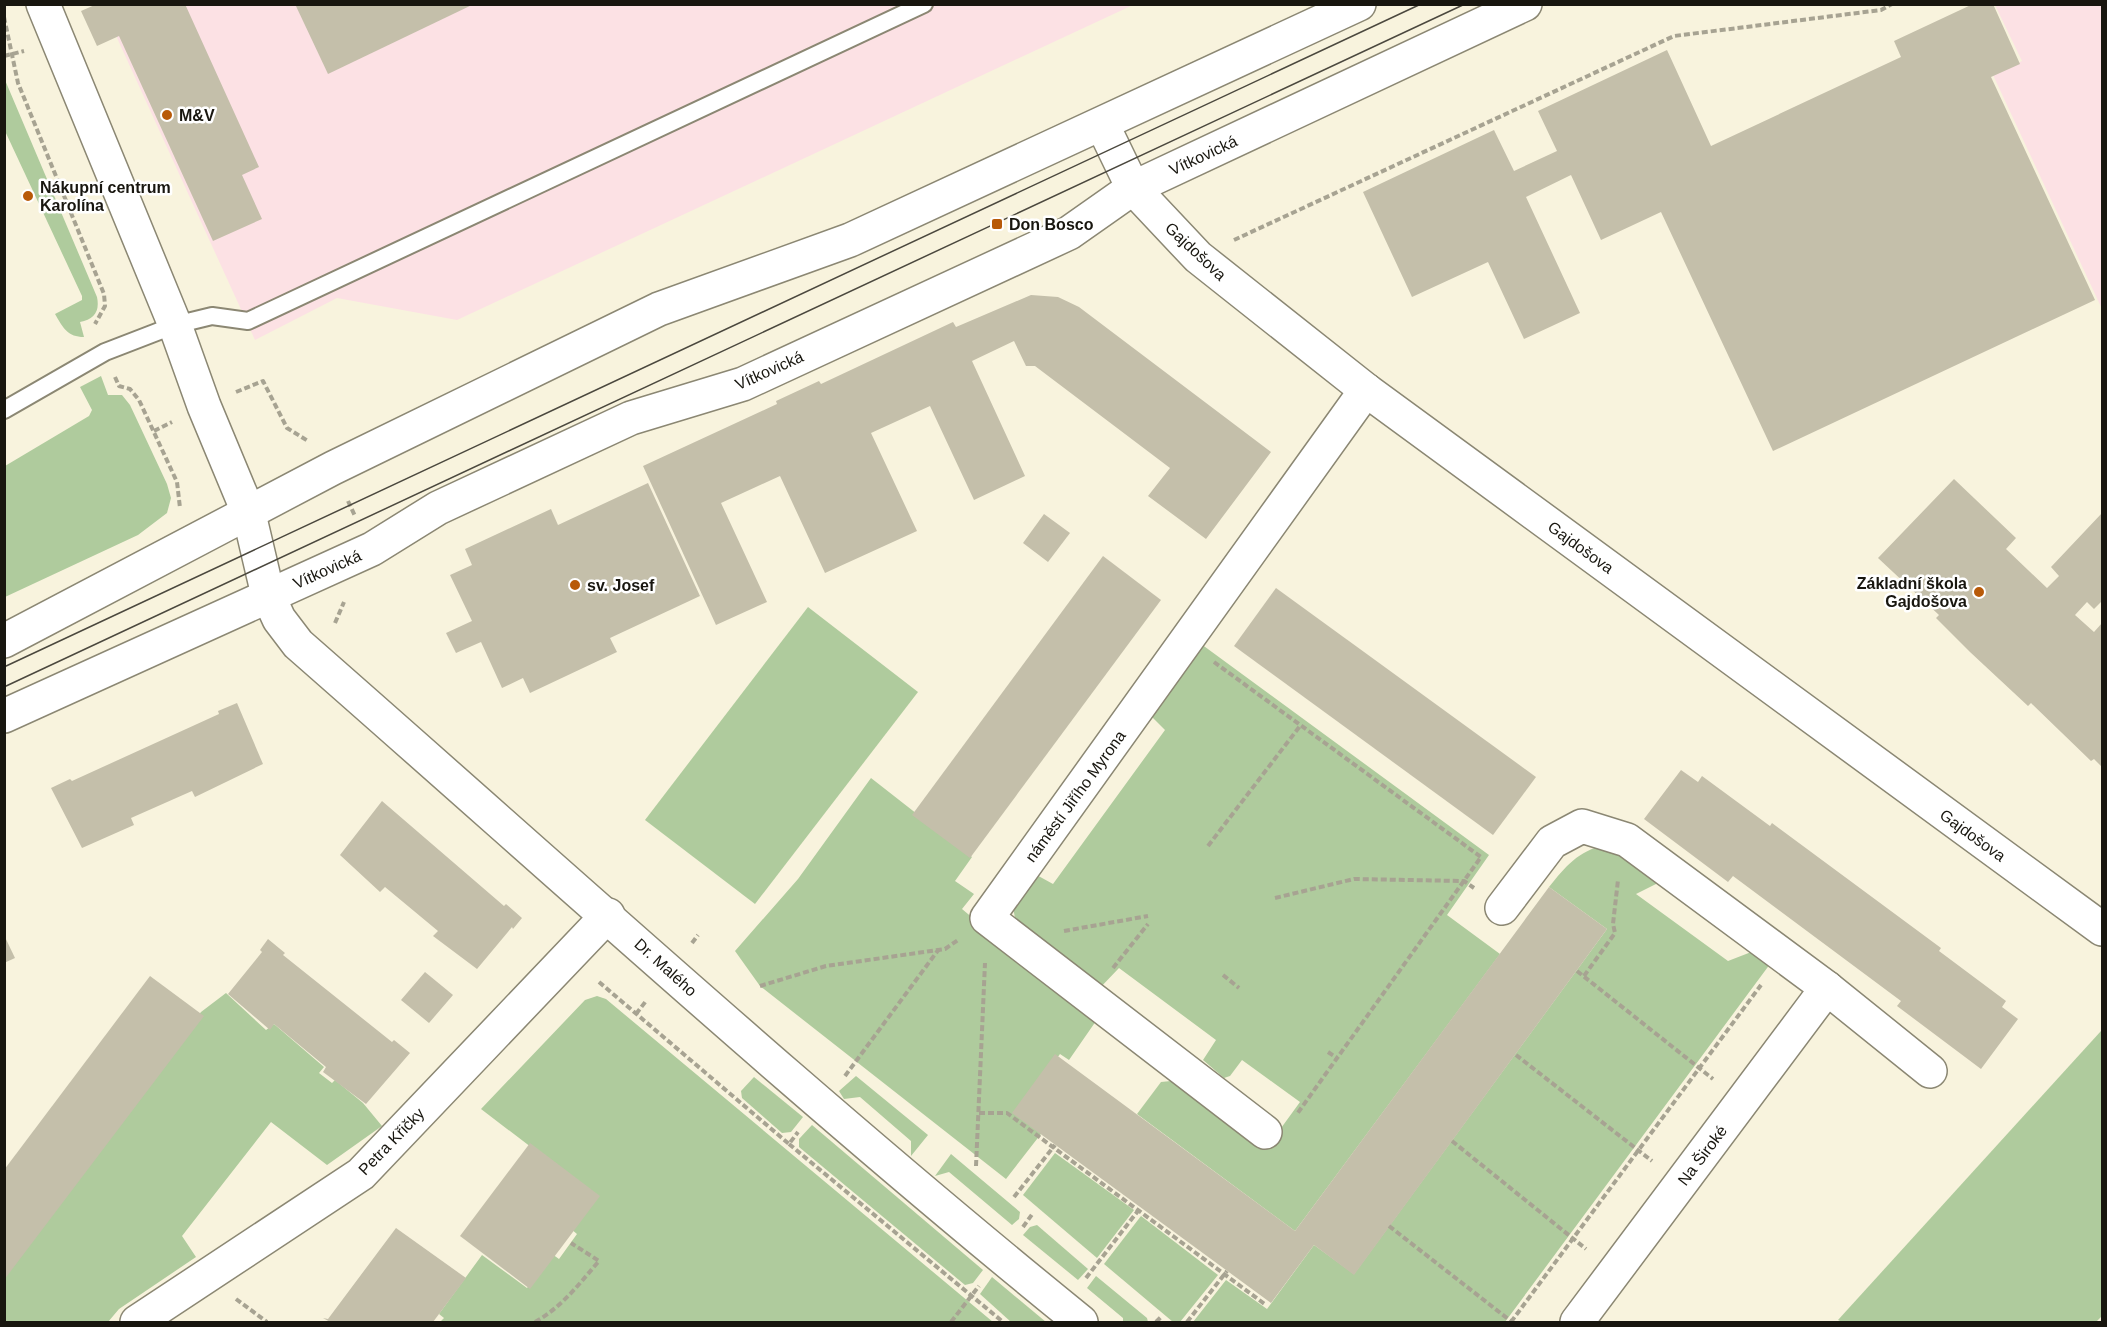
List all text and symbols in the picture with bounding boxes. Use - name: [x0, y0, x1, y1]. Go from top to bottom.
- place label: M&V: [179, 107, 215, 124]
- marker: M&V: [160, 108, 174, 122]
- street label: Vítkovická: [1167, 132, 1240, 179]
- place label: Nákupní centrum Karolína: [40, 179, 171, 214]
- marker: Nákupní centrum Karolína: [21, 189, 35, 203]
- place label: Don Bosco: [1009, 216, 1094, 233]
- marker: Don Bosco: [990, 217, 1004, 231]
- street label: Gajdošova: [1162, 219, 1229, 284]
- street label: Vítkovická: [732, 348, 806, 393]
- street label: Gajdošova: [1545, 518, 1617, 577]
- street label: Vítkovická: [290, 547, 364, 592]
- place label: Základní škola Gajdošova: [1857, 575, 1967, 610]
- place label: sv. Josef: [587, 577, 655, 594]
- marker: sv. Josef: [568, 578, 582, 592]
- marker: Základní škola Gajdošova: [1972, 585, 1986, 599]
- street label: náměstí Jiřího Myrona: [1022, 727, 1129, 865]
- street label: Gajdošova: [1937, 806, 2009, 865]
- street label: Dr. Malého: [631, 935, 700, 1000]
- street label: Petra Křičky: [355, 1104, 427, 1178]
- street label: Na Široké: [1674, 1121, 1730, 1188]

